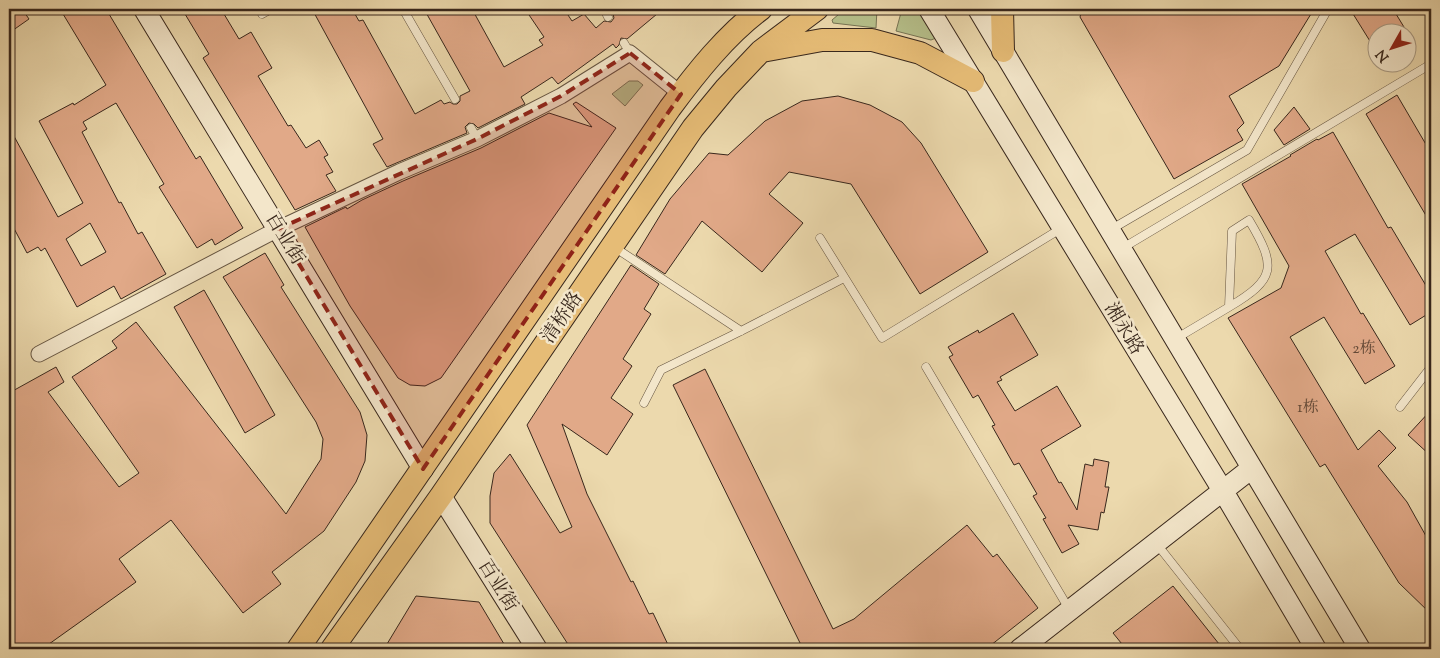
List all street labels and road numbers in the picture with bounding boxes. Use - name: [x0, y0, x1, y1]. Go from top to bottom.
- street label: 百业街: [258, 208, 310, 270]
- street label: 清桥路: [536, 287, 590, 349]
- street label: 湘永路: [1097, 298, 1149, 360]
- street label: 百业街: [470, 555, 524, 617]

